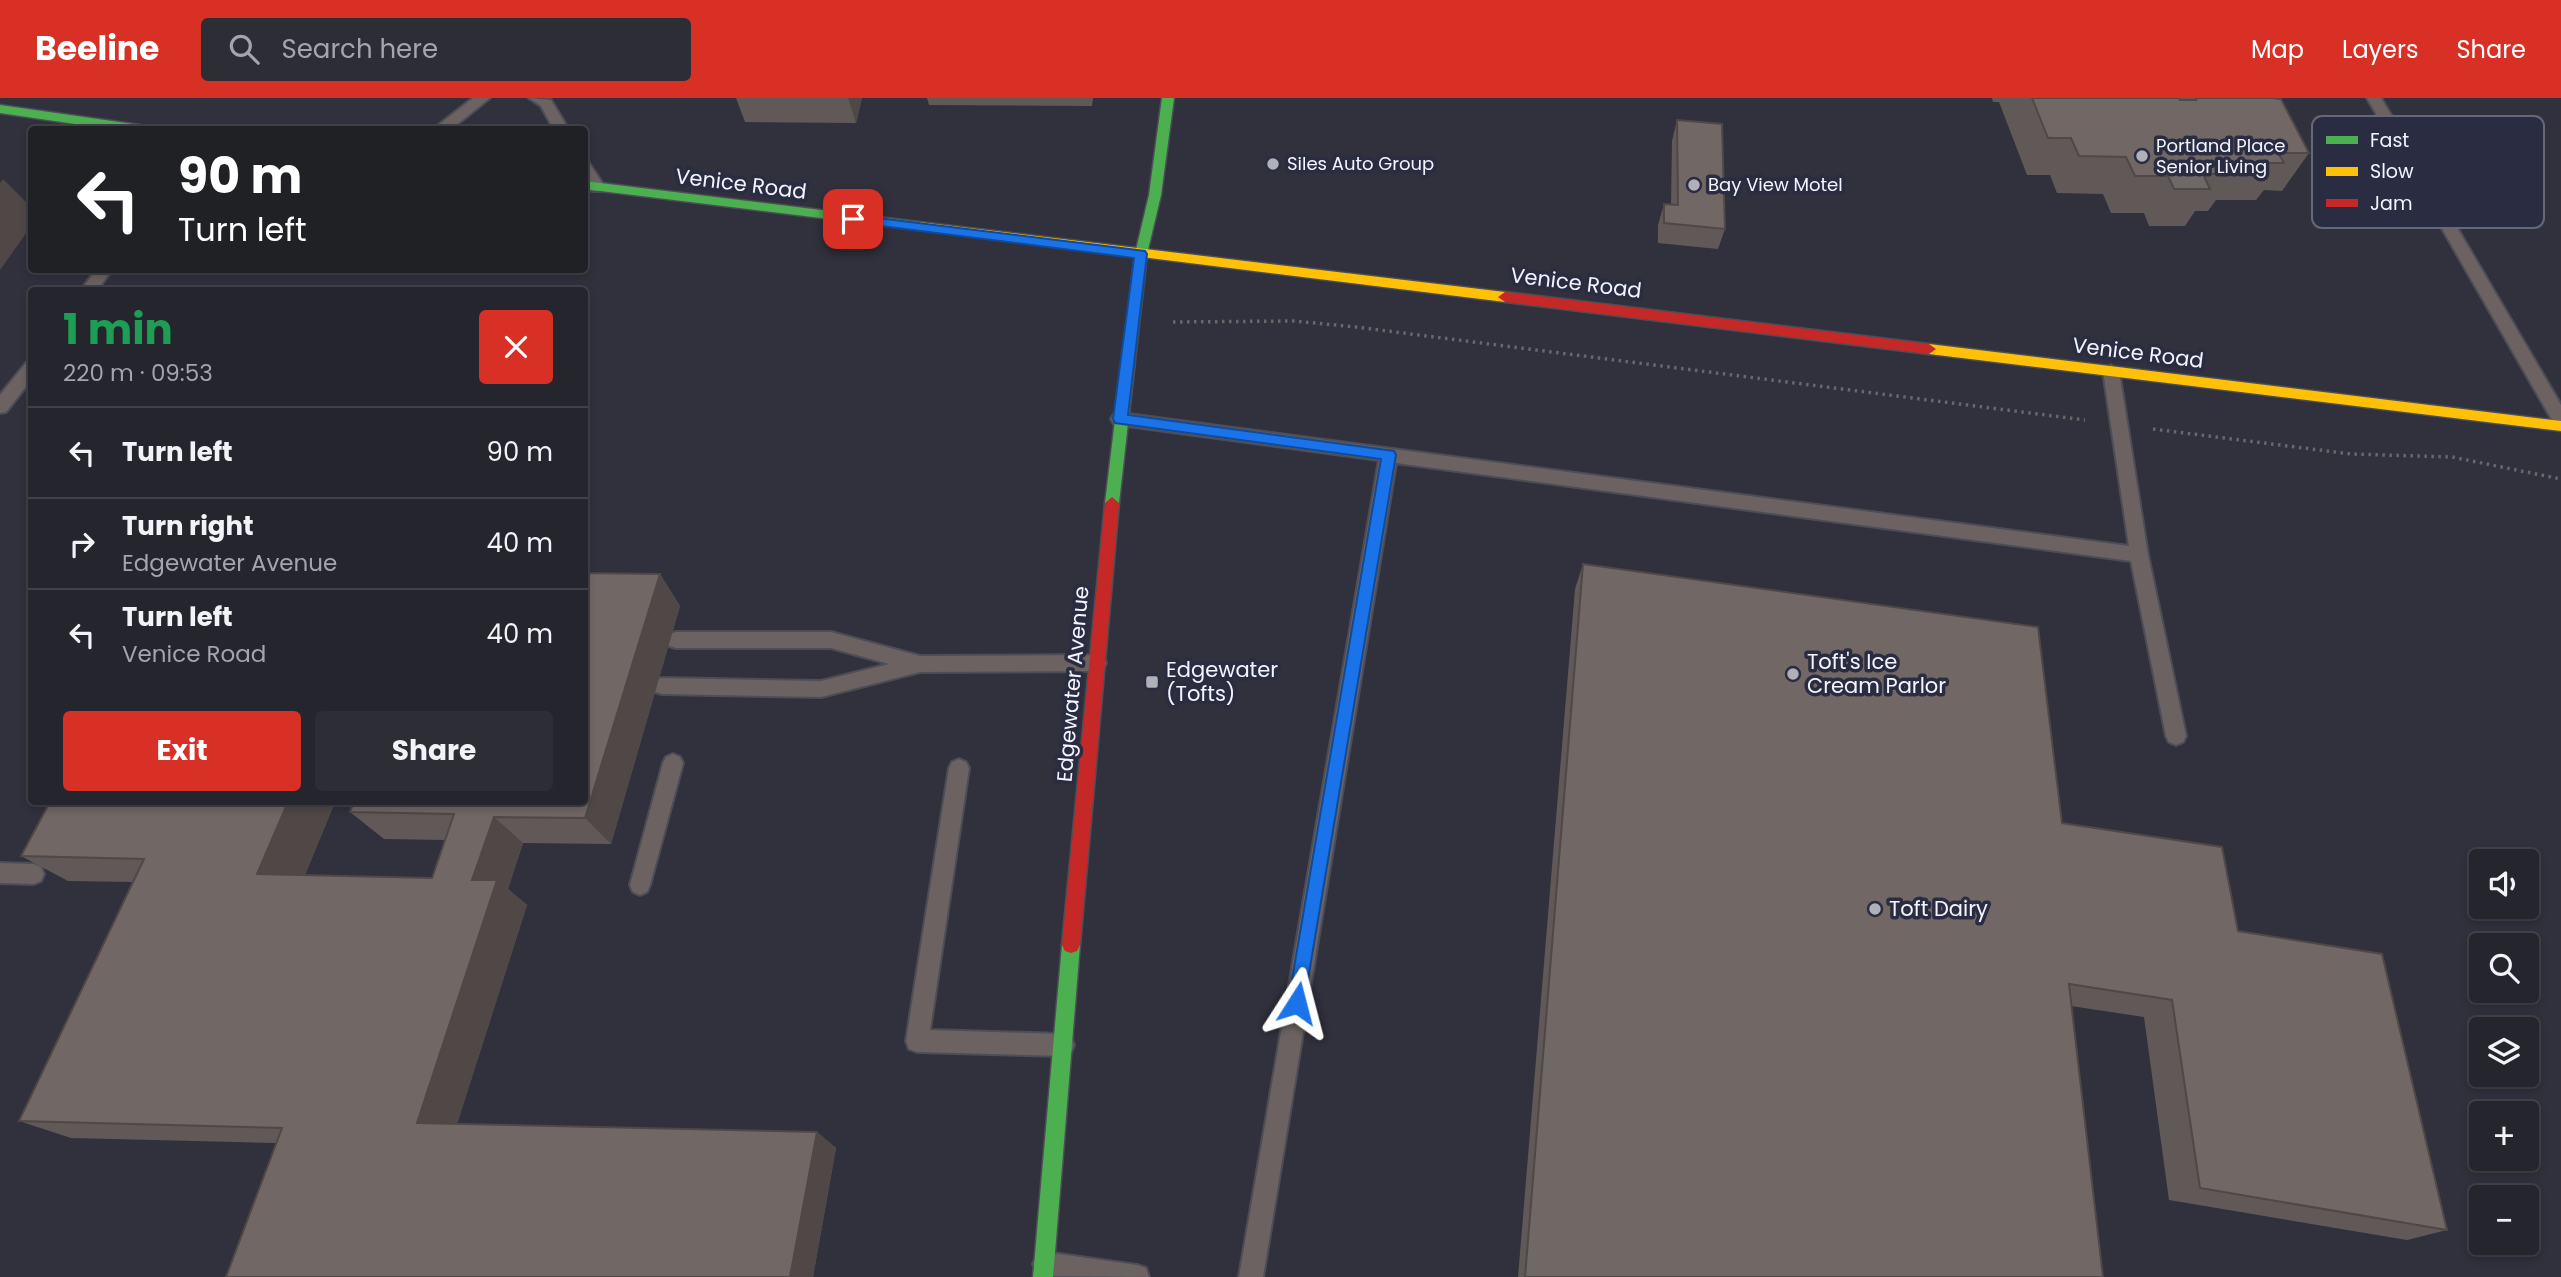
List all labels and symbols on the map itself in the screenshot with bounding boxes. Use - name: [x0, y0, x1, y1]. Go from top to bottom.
- legend: [2312, 116, 2544, 228]
- text: Fast: [2370, 127, 2409, 154]
- place label: Portland Place Senior Living: [2156, 133, 2285, 179]
- marker: Portland Place Senior Living: [2134, 148, 2150, 164]
- place label: Siles Auto Group: [1287, 151, 1434, 176]
- marker: Siles Auto Group: [1265, 156, 1281, 172]
- text: Slow: [2370, 158, 2414, 185]
- street label: Venice Road: [674, 161, 808, 206]
- place label: Bay View Motel: [1708, 172, 1843, 197]
- marker: Bay View Motel: [1686, 177, 1702, 193]
- pin: [823, 189, 883, 249]
- text: Jam: [2370, 190, 2412, 217]
- street label: Venice Road: [1509, 260, 1643, 305]
- street label: Venice Road: [2071, 330, 2205, 375]
- street label: Edgewater Avenue: [1049, 585, 1096, 783]
- place label: Toft's Ice Cream Parlor: [1807, 647, 1946, 700]
- place label: Edgewater (Tofts): [1166, 655, 1278, 708]
- marker: Toft's Ice Cream Parlor: [1785, 666, 1801, 682]
- marker: Edgewater (Tofts): [1144, 674, 1160, 690]
- place label: Toft Dairy: [1889, 894, 1988, 923]
- marker: Toft Dairy: [1867, 901, 1883, 917]
- position arrow: [1260, 966, 1334, 1040]

